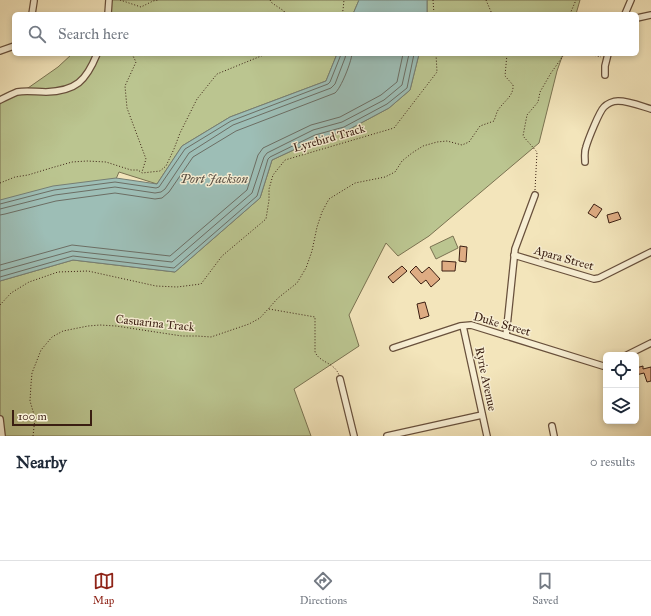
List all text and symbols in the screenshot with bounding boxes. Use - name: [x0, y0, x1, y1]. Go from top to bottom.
- search box: [12, 12, 639, 56]
- icon: search: [26, 23, 48, 45]
- text: Search here: [58, 25, 129, 43]
- street label: Lyrebird Track: [291, 121, 367, 155]
- water label: Port Jackson: [180, 171, 248, 187]
- street label: Apara Street: [532, 243, 596, 273]
- street label: Duke Street: [472, 309, 533, 339]
- street label: Casuarina Track: [115, 312, 196, 334]
- street label: Ryrie Avenue: [472, 346, 500, 412]
- map controls: [603, 352, 639, 424]
- button: locate: [603, 352, 639, 388]
- button: layers: [603, 388, 639, 424]
- scale bar: [12, 408, 92, 427]
- text: 100 m: [18, 410, 47, 423]
- text: Nearby: [16, 452, 67, 473]
- text: 0 results: [590, 454, 635, 470]
- tab: Map: [93, 570, 115, 607]
- tab: Directions: [300, 570, 347, 607]
- tab: Saved: [532, 570, 558, 607]

